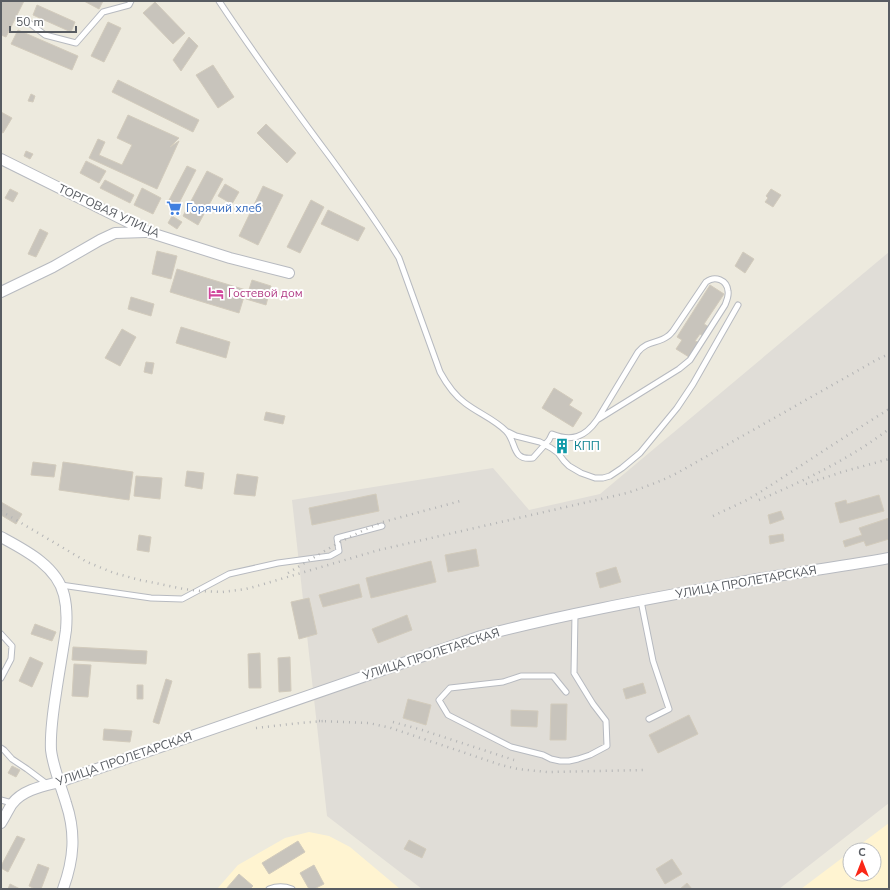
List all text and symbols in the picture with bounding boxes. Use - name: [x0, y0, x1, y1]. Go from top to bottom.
- scale bar: [10, 8, 76, 34]
- text: 50 m: [16, 14, 44, 30]
- street label: ТОРГОВАЯ УЛИЦА: [55, 180, 163, 242]
- supermarket icon: Горячий хлеб: [165, 199, 183, 217]
- place label: Горячий хлеб: [186, 200, 262, 216]
- hotel icon: Гостевой дом: [207, 284, 225, 302]
- place label: Гостевой дом: [228, 285, 303, 301]
- building icon: КПП: [553, 437, 571, 455]
- place label: КПП: [574, 438, 600, 454]
- street label: УЛИЦА ПРОЛЕТАРСКАЯ: [673, 562, 818, 602]
- street label: УЛИЦА ПРОЛЕТАРСКАЯ: [360, 624, 502, 684]
- street label: УЛИЦА ПРОЛЕТАРСКАЯ: [53, 728, 194, 790]
- north arrow: [842, 842, 882, 882]
- text: С: [858, 845, 866, 860]

